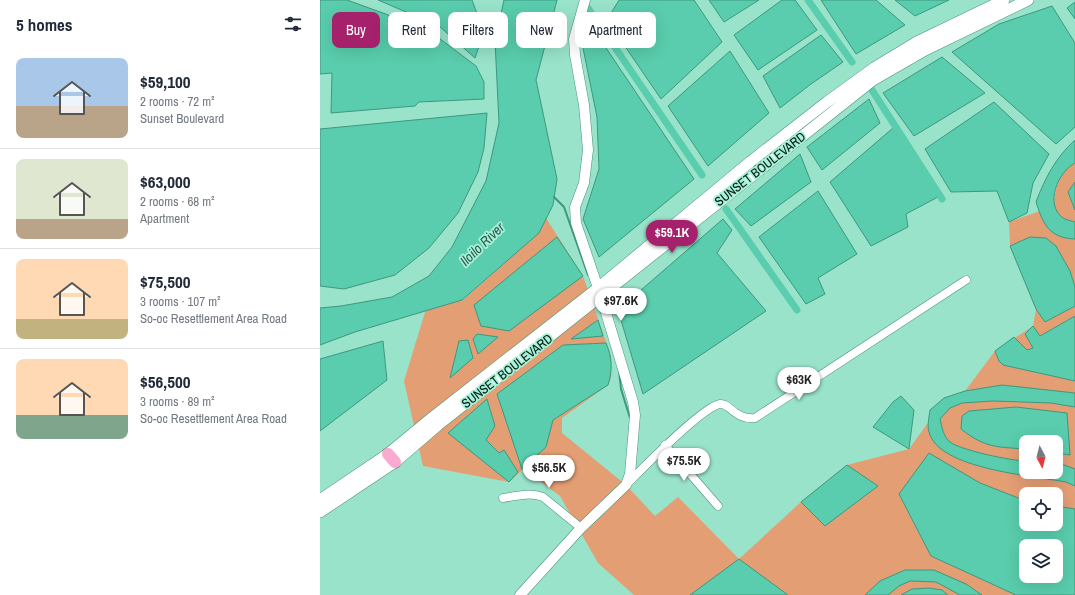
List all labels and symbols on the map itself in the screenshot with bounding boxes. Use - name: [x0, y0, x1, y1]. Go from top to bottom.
- street label: SUNSET BOULEVARD: [711, 128, 809, 210]
- water label: Iloilo River: [456, 218, 509, 270]
- pin: $59.1K: [639, 220, 705, 254]
- pin: $97.6K: [588, 288, 654, 322]
- street label: SUNSET BOULEVARD: [458, 330, 556, 412]
- pin: $63K: [775, 367, 823, 401]
- north arrow: [1019, 435, 1063, 479]
- pin: $75.5K: [651, 448, 717, 482]
- pin: $56.5K: [516, 455, 582, 489]

